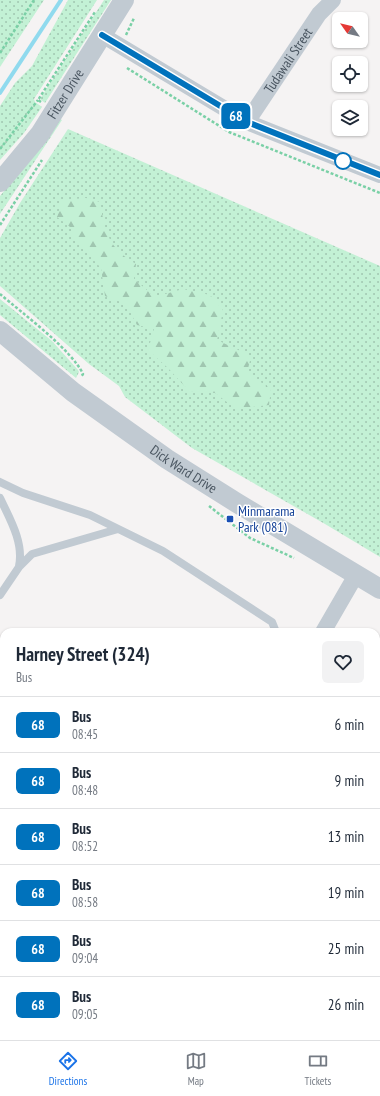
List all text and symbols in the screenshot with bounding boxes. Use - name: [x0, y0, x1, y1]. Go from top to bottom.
- north arrow: [332, 12, 368, 48]
- map controls: [332, 12, 368, 136]
- street label: Tudawali Street: [260, 24, 316, 97]
- button: locate: [332, 56, 368, 92]
- street label: Fitzer Drive: [43, 65, 88, 122]
- button: layers: [332, 100, 368, 136]
- line badge: 68: [218, 103, 254, 129]
- text: 68: [229, 107, 243, 125]
- unlabelled marker: [334, 152, 352, 170]
- street label: Dick Ward Drive: [147, 441, 221, 497]
- place label: Minmarama Park (081): [238, 502, 295, 536]
- marker: Minmarama Park (081): [225, 514, 235, 524]
- button: heart: [322, 641, 364, 683]
- text: Harney Street (324): [16, 642, 150, 666]
- text: Bus: [16, 669, 32, 686]
- text: Bus: [72, 707, 91, 726]
- text: 6 min: [334, 715, 364, 734]
- text: 68: [31, 716, 45, 734]
- text: 08:45: [72, 726, 98, 743]
- text: Bus: [72, 763, 91, 782]
- text: 9 min: [334, 771, 364, 790]
- text: 68: [31, 772, 45, 790]
- text: 08:48: [72, 782, 98, 799]
- text: Bus: [72, 819, 91, 838]
- text: 13 min: [328, 827, 364, 846]
- text: 68: [31, 828, 45, 846]
- text: 08:52: [72, 838, 98, 855]
- text: Bus: [72, 875, 91, 894]
- text: 19 min: [328, 883, 364, 902]
- text: 68: [31, 884, 45, 902]
- text: 08:58: [72, 894, 98, 911]
- text: Bus: [72, 931, 91, 950]
- text: 25 min: [328, 939, 364, 958]
- text: 68: [31, 940, 45, 958]
- text: 09:04: [72, 950, 98, 967]
- text: Bus: [72, 987, 91, 1006]
- text: 26 min: [328, 995, 364, 1014]
- text: 68: [31, 996, 45, 1014]
- text: 09:05: [72, 1006, 98, 1023]
- tab: Directions: [49, 1050, 87, 1088]
- tab: Map: [185, 1050, 207, 1088]
- tab: Tickets: [304, 1050, 331, 1088]

